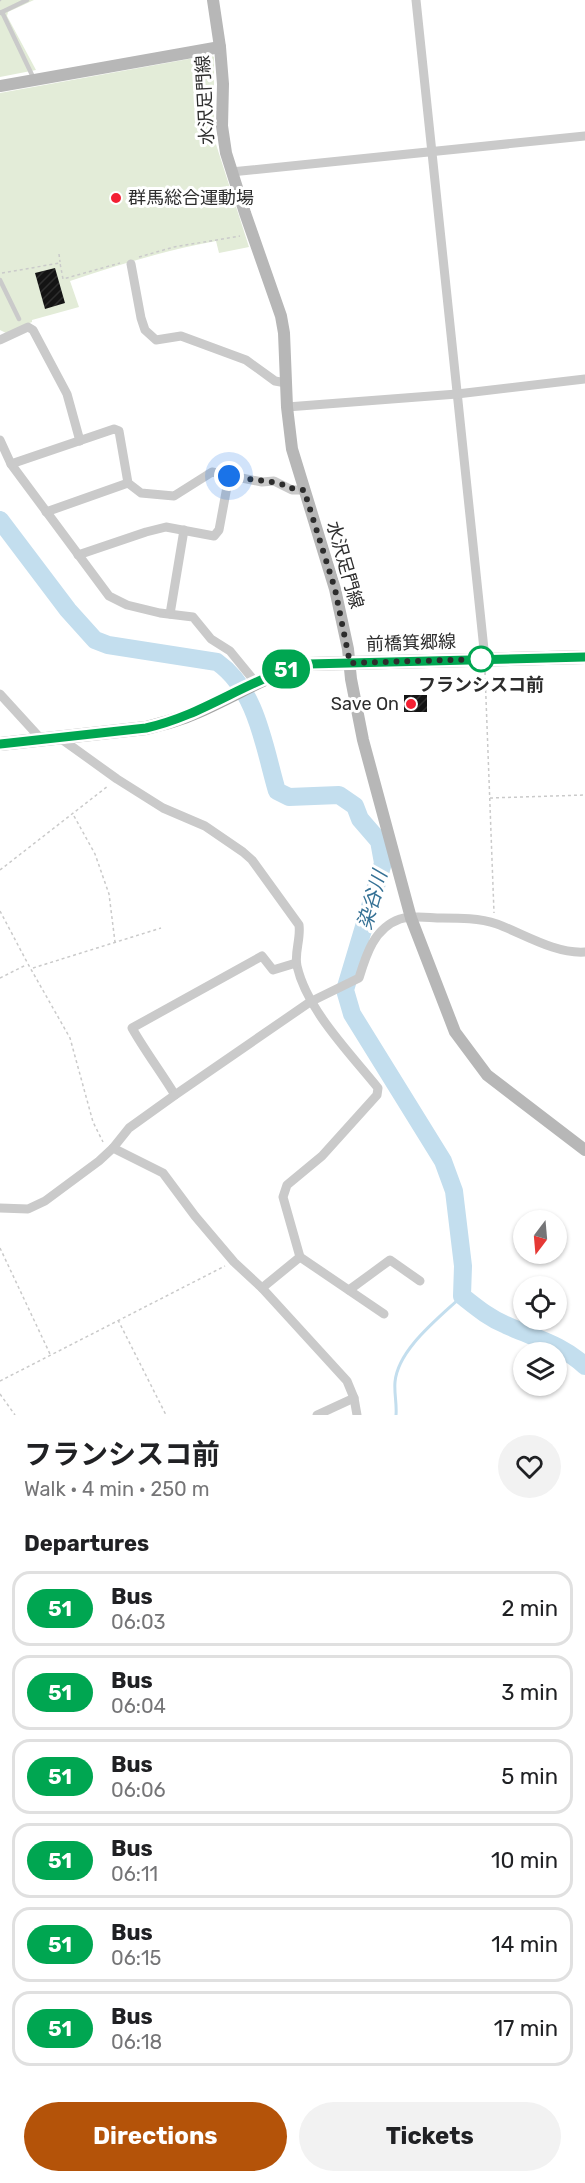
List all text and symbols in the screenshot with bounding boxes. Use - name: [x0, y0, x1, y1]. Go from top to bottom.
- street label: 水沢足門線: [192, 54, 218, 146]
- place label: 群馬総合運動場: [128, 187, 254, 209]
- marker: 群馬総合運動場: [109, 191, 123, 205]
- your location: [214, 461, 244, 491]
- street label: 水沢足門線: [322, 519, 368, 611]
- street label: 前橋箕郷線: [366, 630, 456, 656]
- marker: フランシスコ前: [468, 646, 494, 672]
- line badge: 51: [259, 650, 313, 688]
- text: 51: [274, 657, 298, 682]
- place label: フランシスコ前: [418, 674, 544, 696]
- place label: Save On: [331, 693, 399, 715]
- marker: Save On: [404, 697, 418, 711]
- water label: 染谷川: [352, 866, 392, 932]
- north arrow: [513, 1210, 567, 1264]
- map controls: [513, 1210, 567, 1396]
- button: locate: [513, 1276, 567, 1330]
- button: layers: [513, 1342, 567, 1396]
- button: heart: [498, 1435, 561, 1498]
- text: フランシスコ前: [24, 1438, 220, 1471]
- text: Walk · 4 min · 250 m: [24, 1477, 209, 1501]
- text: Departures: [24, 1530, 149, 1557]
- text: Bus: [111, 1583, 153, 1610]
- text: 2 min: [501, 1595, 558, 1622]
- text: 51: [48, 1596, 72, 1621]
- text: 06:03: [111, 1610, 166, 1634]
- text: Bus: [111, 1667, 153, 1694]
- text: 3 min: [501, 1679, 558, 1706]
- text: 51: [48, 1680, 72, 1705]
- text: 06:04: [111, 1694, 166, 1718]
- text: Bus: [111, 1751, 153, 1778]
- text: 5 min: [501, 1763, 558, 1790]
- text: 51: [48, 1764, 72, 1789]
- text: 06:06: [111, 1778, 166, 1802]
- text: Bus: [111, 1835, 153, 1862]
- text: 10 min: [491, 1847, 558, 1874]
- text: 51: [48, 1848, 72, 1873]
- text: 06:11: [111, 1862, 158, 1886]
- text: Bus: [111, 1919, 153, 1946]
- text: 14 min: [491, 1931, 558, 1958]
- text: 51: [48, 1932, 72, 1957]
- text: 06:15: [111, 1946, 161, 1970]
- text: Bus: [111, 2003, 153, 2030]
- text: 17 min: [494, 2015, 558, 2042]
- text: 51: [48, 2016, 72, 2041]
- text: 06:18: [111, 2030, 162, 2054]
- button: Directions: [24, 2102, 287, 2171]
- button: Tickets: [299, 2102, 561, 2171]

